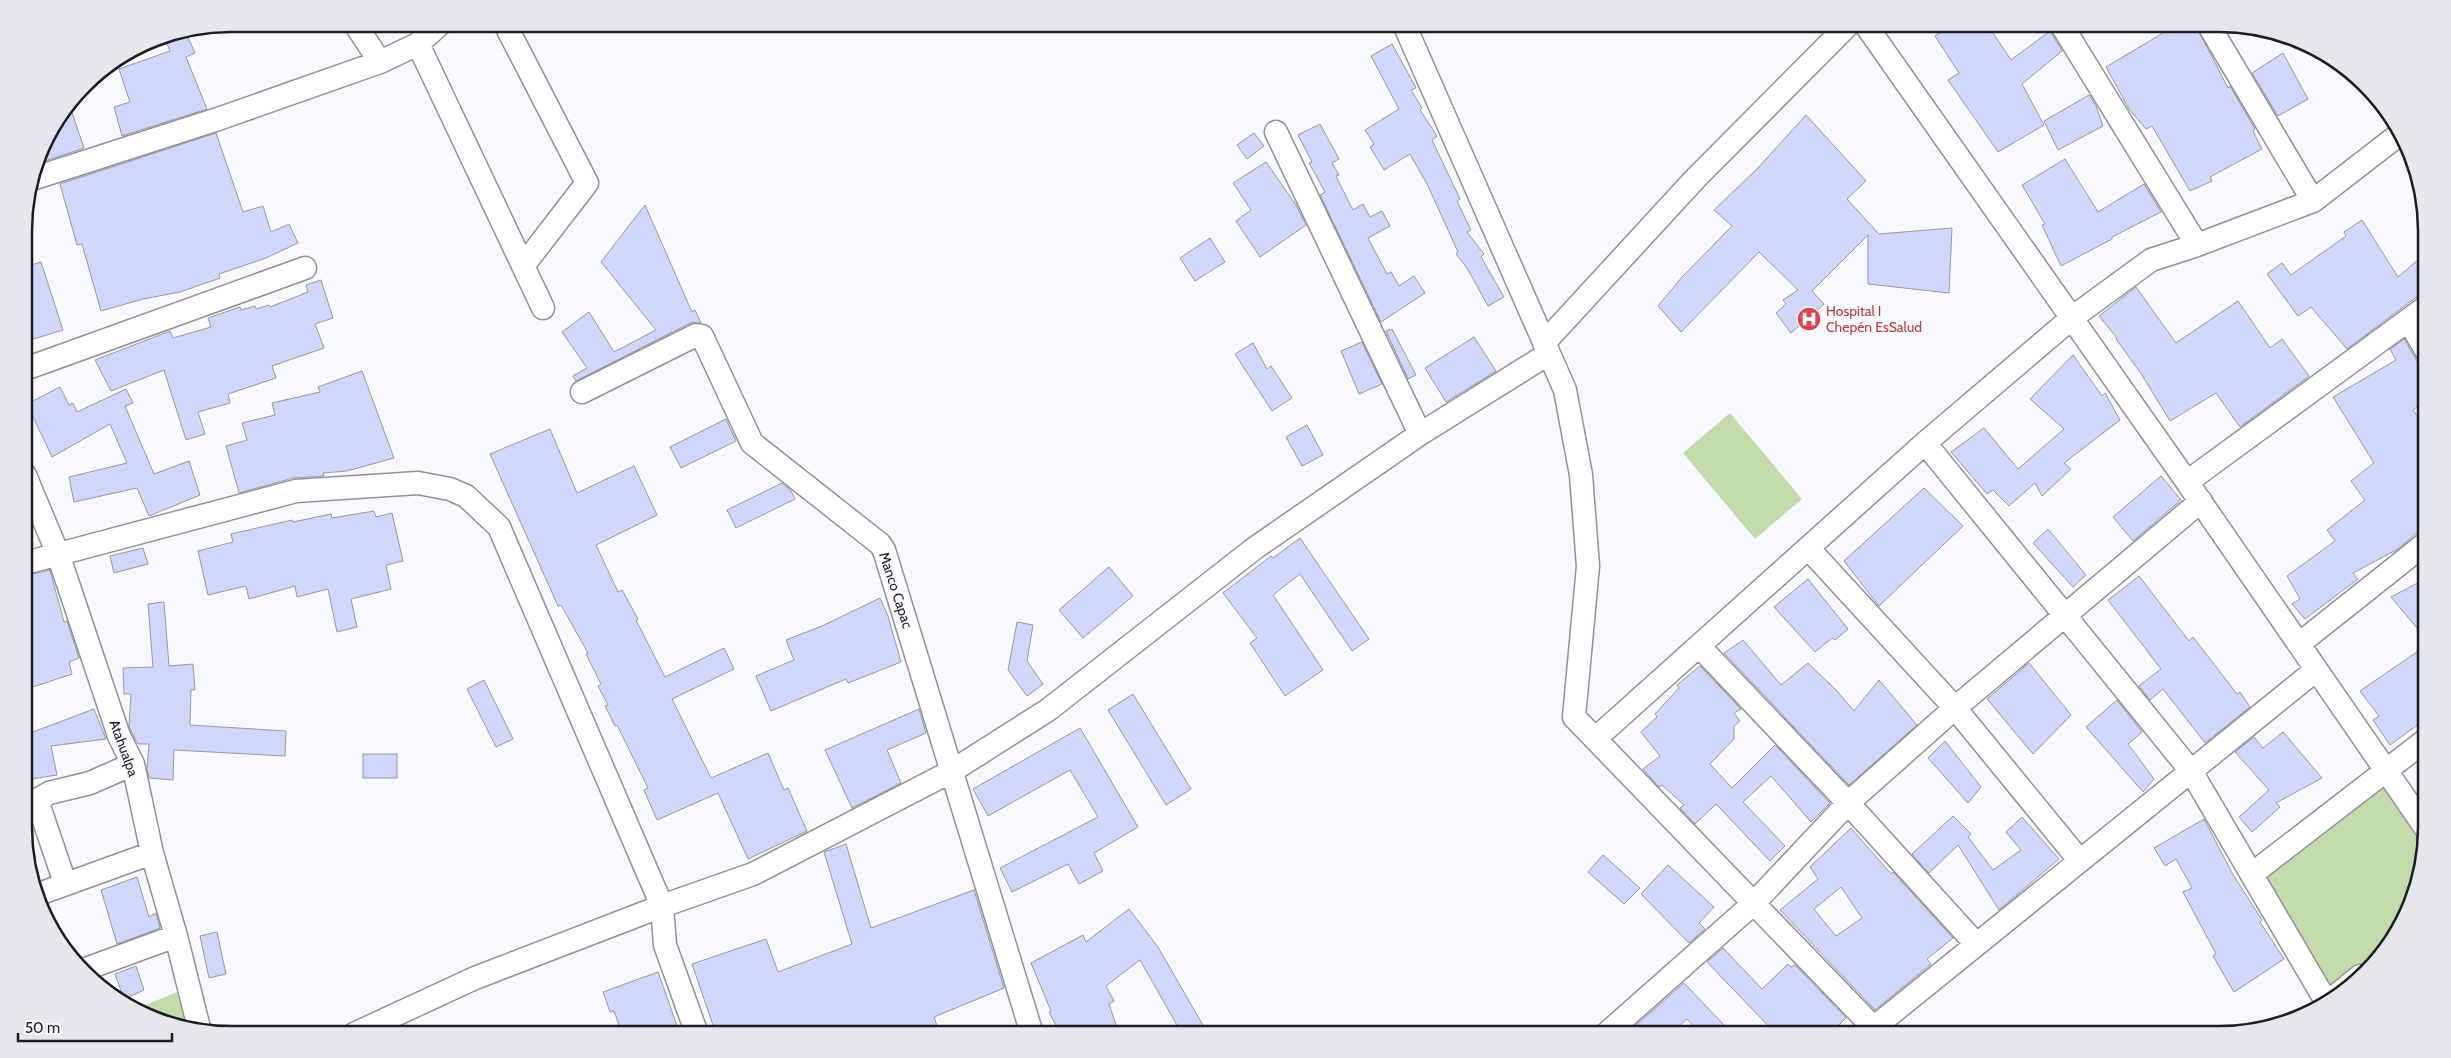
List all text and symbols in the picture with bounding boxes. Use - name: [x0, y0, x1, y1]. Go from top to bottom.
- place label: Hospital I Chepén EsSalud: [1826, 302, 1922, 336]
- hospital icon: Hospital I Chepén EsSalud: [1796, 306, 1822, 332]
- street label: Manco Capac: [875, 550, 917, 630]
- street label: Atahualpa: [105, 717, 143, 779]
- scale bar: [18, 1010, 171, 1042]
- text: 50 m: [25, 1019, 60, 1037]

